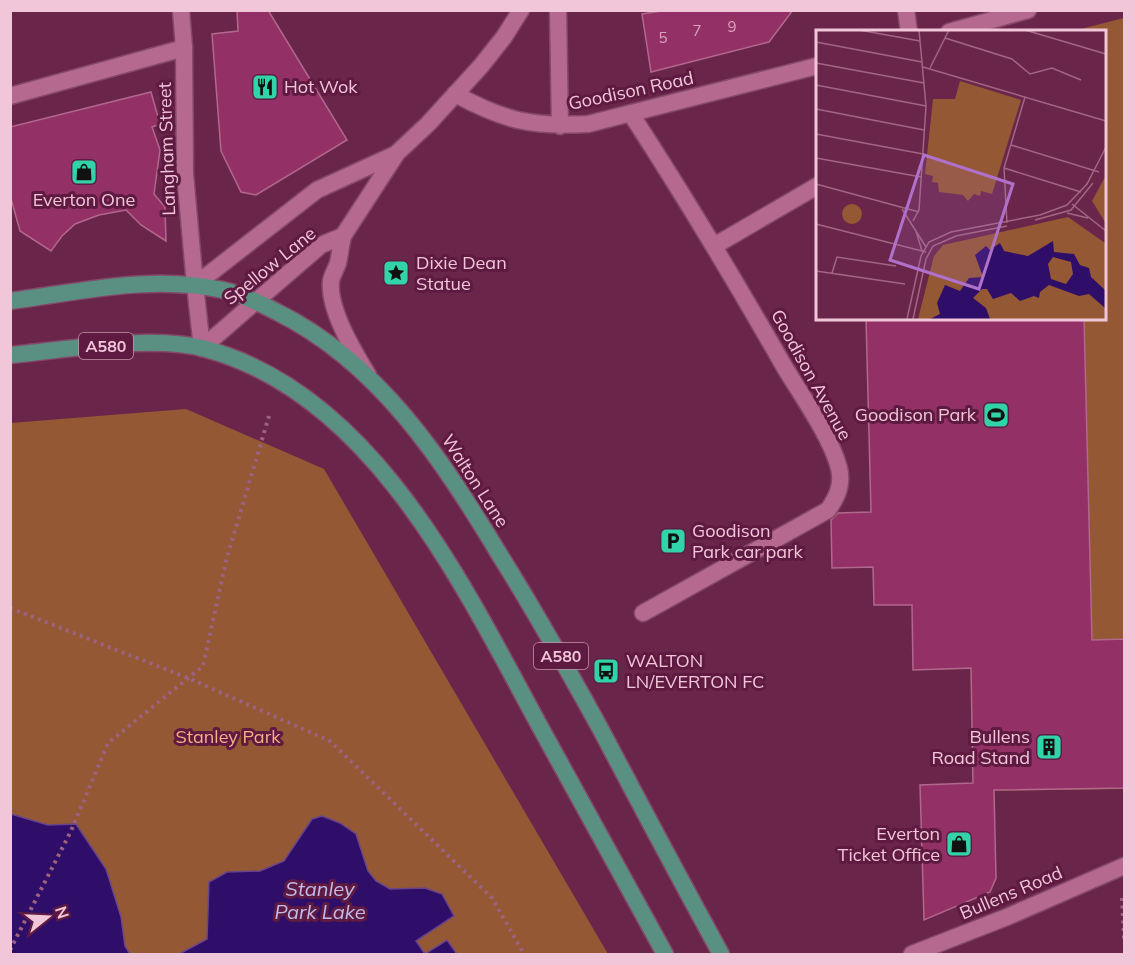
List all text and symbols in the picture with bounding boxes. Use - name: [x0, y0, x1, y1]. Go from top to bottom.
- house number: 9: [727, 17, 737, 36]
- house number: 7: [692, 21, 702, 40]
- house number: 5: [658, 28, 668, 47]
- inset map: [816, 30, 1105, 320]
- street label: Goodison Road: [566, 66, 696, 115]
- restaurant icon: Hot Wok: [250, 72, 280, 102]
- place label: Hot Wok: [284, 75, 358, 98]
- street label: Langham Street: [153, 82, 180, 216]
- shop icon: Everton One: [69, 157, 99, 187]
- place label: Everton One: [33, 188, 135, 211]
- street label: Spellow Lane: [219, 221, 320, 310]
- place label: Dixie Dean Statue: [416, 251, 507, 295]
- place icon: Dixie Dean Statue: [381, 258, 411, 288]
- street label: Goodison Avenue: [766, 305, 857, 444]
- road number: A580: [79, 333, 133, 359]
- sports icon: Goodison Park: [981, 400, 1011, 430]
- place label: Goodison Park: [855, 403, 977, 426]
- street label: Walton Lane: [437, 430, 514, 532]
- place label: Goodison Park car park: [692, 519, 804, 563]
- parking icon: Goodison Park car park: [658, 526, 688, 556]
- road number: A580: [534, 643, 588, 669]
- place label: WALTON LN/EVERTON FC: [626, 649, 764, 693]
- bus stop icon: WALTON LN/EVERTON FC: [591, 656, 621, 686]
- park label: Stanley Park: [176, 725, 281, 748]
- place label: Bullens Road Stand: [932, 725, 1030, 769]
- building icon: Bullens Road Stand: [1034, 732, 1064, 762]
- place label: Everton Ticket Office: [838, 822, 940, 866]
- shop icon: Everton Ticket Office: [944, 829, 974, 859]
- street label: Bullens Road: [956, 861, 1066, 924]
- water label: Stanley Park Lake: [274, 876, 366, 924]
- north arrow: [18, 887, 78, 947]
- text: N: [51, 904, 74, 921]

